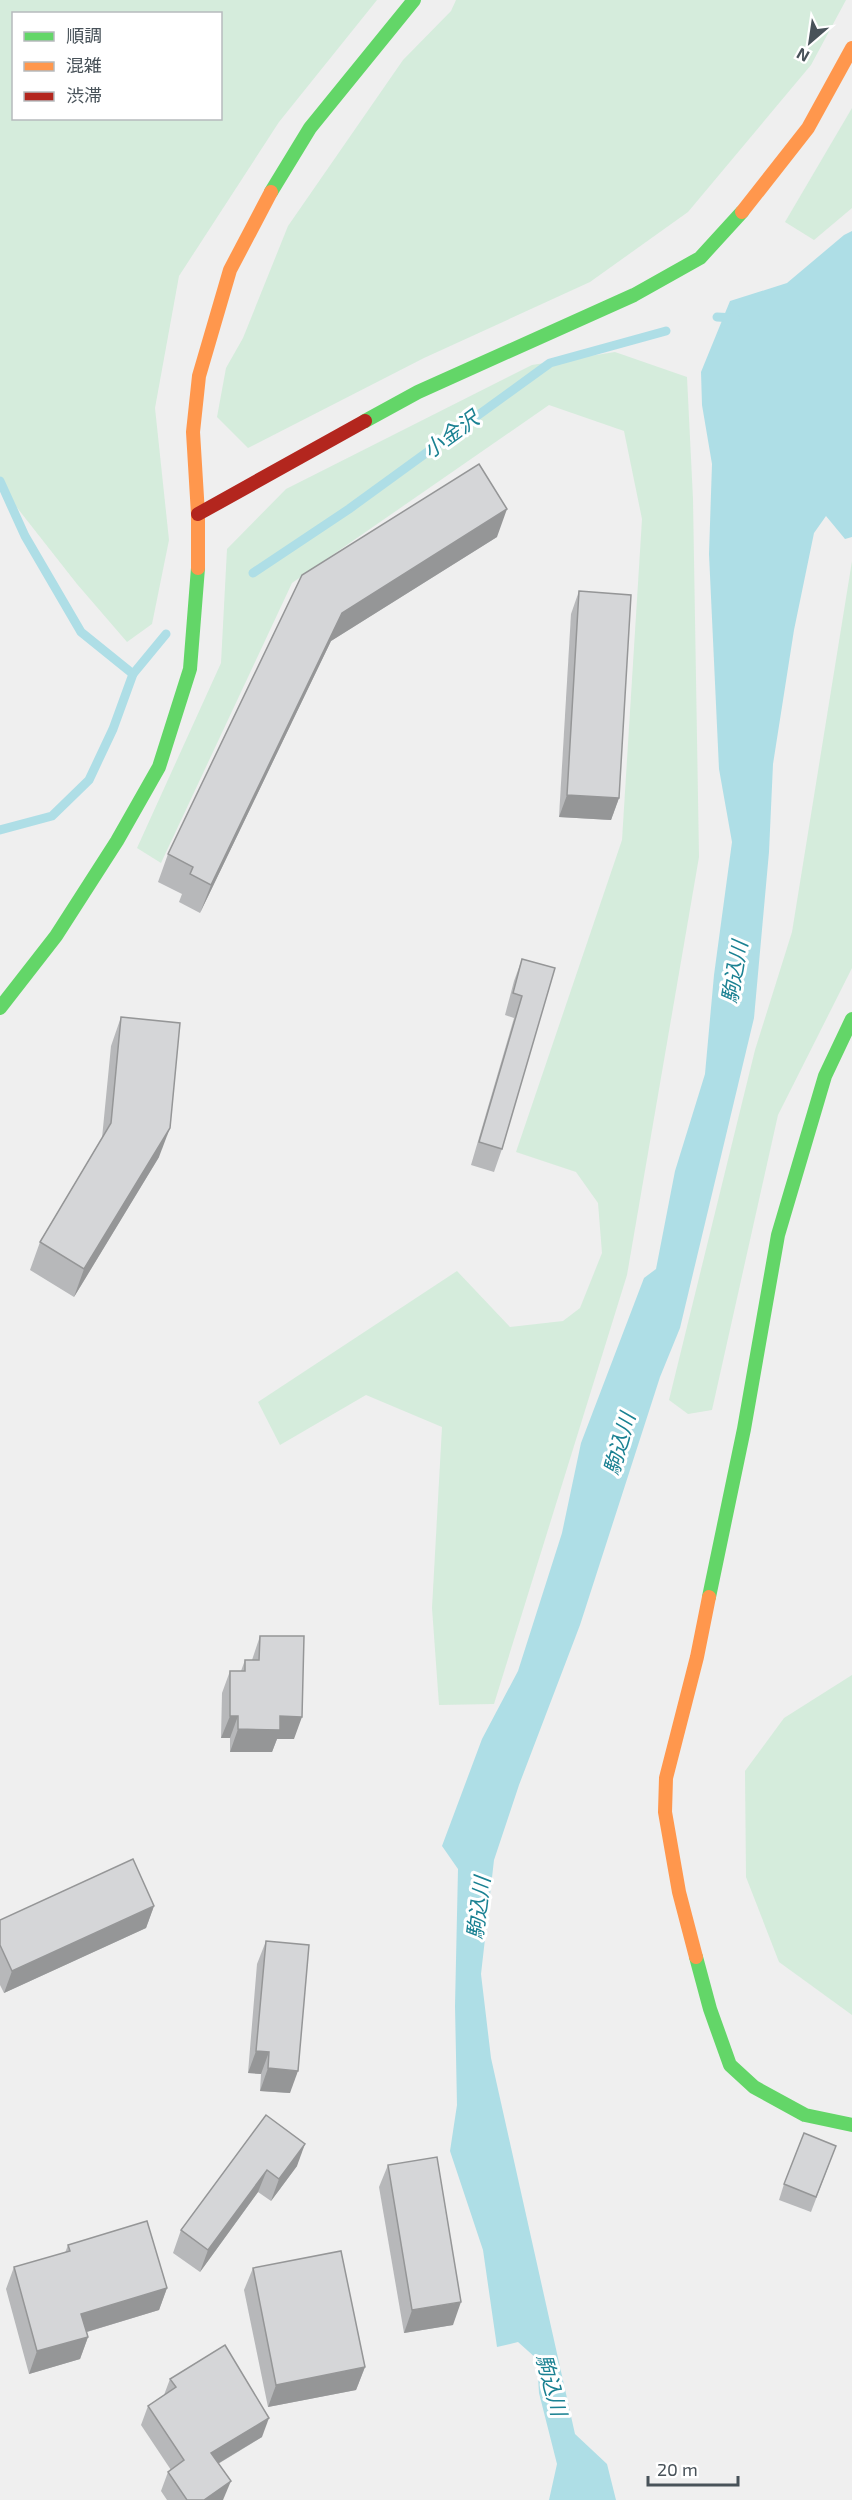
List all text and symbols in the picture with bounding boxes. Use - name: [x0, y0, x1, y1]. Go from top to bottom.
- legend: [12, 12, 222, 120]
- north arrow: [780, 12, 840, 72]
- text: 順調: [66, 24, 102, 46]
- text: N: [793, 44, 812, 67]
- text: 混雑: [66, 54, 102, 76]
- text: 渋滞: [66, 84, 102, 106]
- water label: 小金沢: [417, 403, 485, 462]
- water label: 駒込川: [716, 937, 752, 1005]
- water label: 駒込川: [598, 1408, 640, 1477]
- water label: 駒込川: [461, 1873, 494, 1941]
- water label: 駒込川: [532, 2351, 573, 2420]
- scale bar: [648, 2449, 738, 2487]
- text: 20 m: [657, 2458, 698, 2480]

